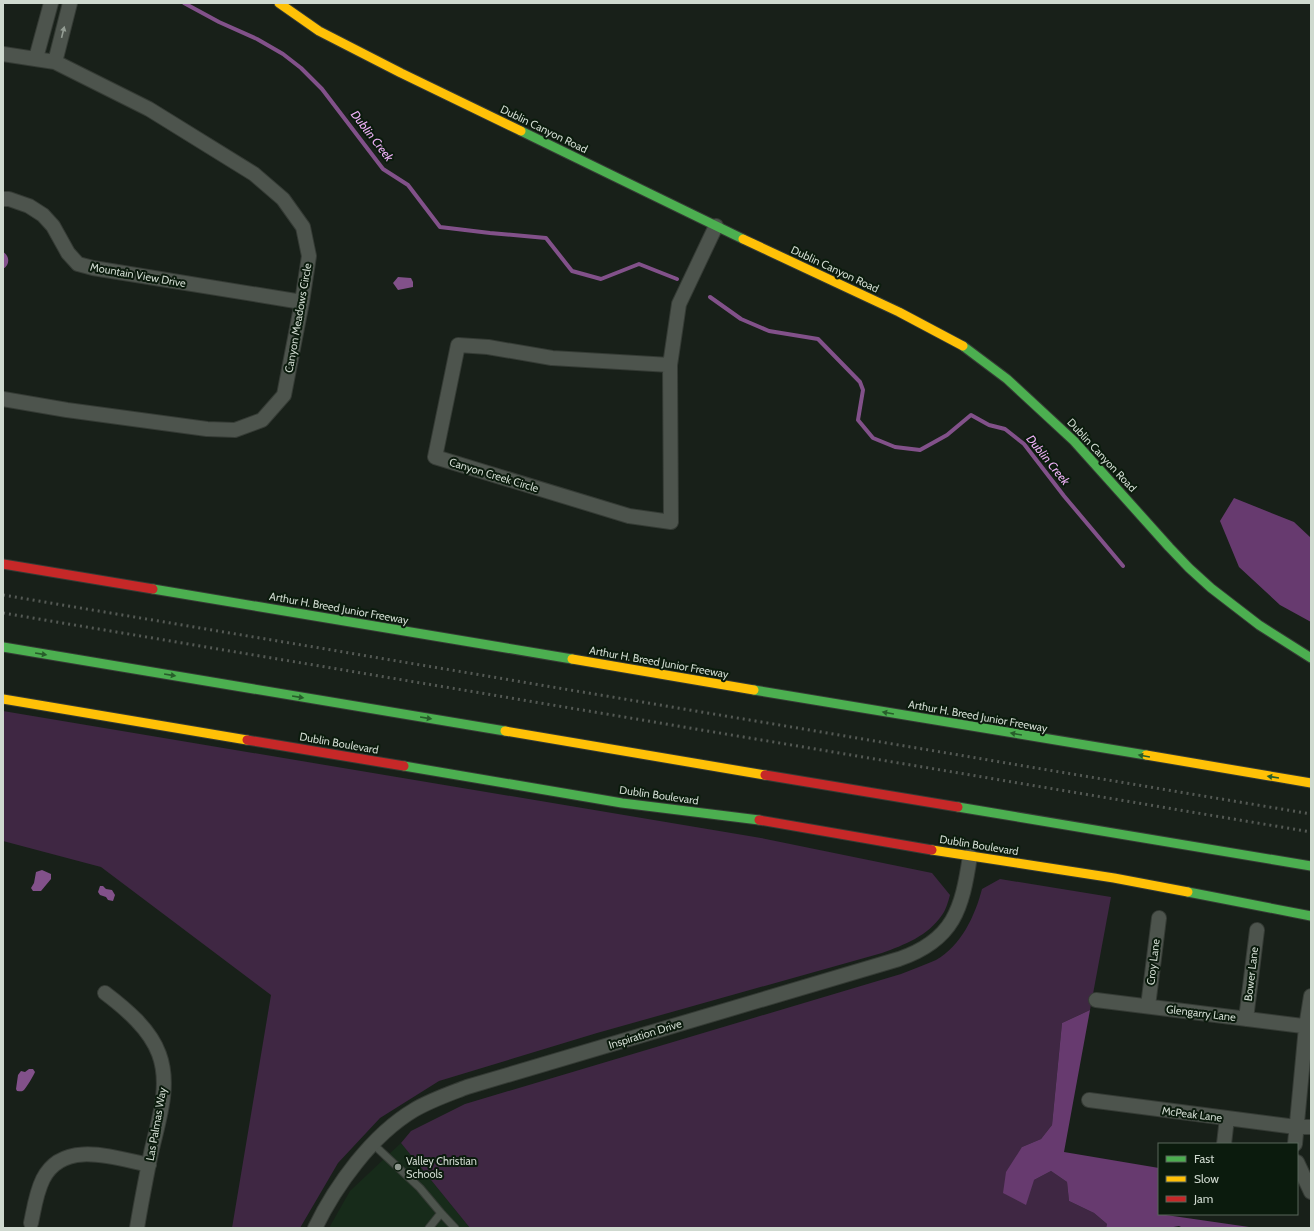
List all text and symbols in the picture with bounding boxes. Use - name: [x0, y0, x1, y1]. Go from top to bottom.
- one-way arrow: [60, 26, 66, 39]
- street label: Dublin Canyon Road: [498, 102, 590, 156]
- water label: Dublin Creek: [348, 107, 398, 165]
- street label: Dublin Canyon Road: [789, 242, 881, 296]
- street label: Mountain View Drive: [89, 260, 187, 290]
- street label: Canyon Meadows Circle: [281, 262, 315, 374]
- street label: Dublin Canyon Road: [1064, 415, 1140, 495]
- water label: Dublin Creek: [1023, 431, 1074, 489]
- street label: Canyon Creek Circle: [448, 455, 541, 495]
- street label: Arthur H. Breed Junior Freeway: [268, 589, 410, 627]
- street label: Arthur H. Breed Junior Freeway: [588, 643, 730, 681]
- one-way arrow: [35, 651, 48, 657]
- one-way arrow: [164, 672, 176, 678]
- one-way arrow: [292, 694, 304, 700]
- street label: Arthur H. Breed Junior Freeway: [907, 697, 1049, 735]
- one-way arrow: [882, 709, 894, 715]
- one-way arrow: [420, 715, 432, 721]
- street label: Dublin Boulevard: [298, 729, 380, 757]
- one-way arrow: [1010, 731, 1022, 737]
- one-way arrow: [1138, 752, 1150, 758]
- one-way arrow: [1266, 774, 1279, 780]
- street label: Dublin Boulevard: [618, 783, 700, 807]
- street label: Dublin Boulevard: [938, 832, 1020, 858]
- street label: Croy Lane: [1143, 938, 1163, 986]
- street label: Bower Lane: [1241, 946, 1261, 1002]
- street label: Glengarry Lane: [1165, 1002, 1237, 1024]
- street label: Inspiration Drive: [607, 1016, 684, 1052]
- street label: Las Palmas Way: [143, 1086, 169, 1162]
- street label: McPeak Lane: [1161, 1103, 1223, 1125]
- legend: [1158, 1143, 1298, 1215]
- text: Fast: [1194, 1151, 1214, 1166]
- place label: Valley Christian Schools: [406, 1154, 477, 1181]
- marker: Valley Christian Schools: [393, 1162, 403, 1172]
- text: Slow: [1194, 1171, 1219, 1186]
- text: Jam: [1193, 1191, 1213, 1206]

